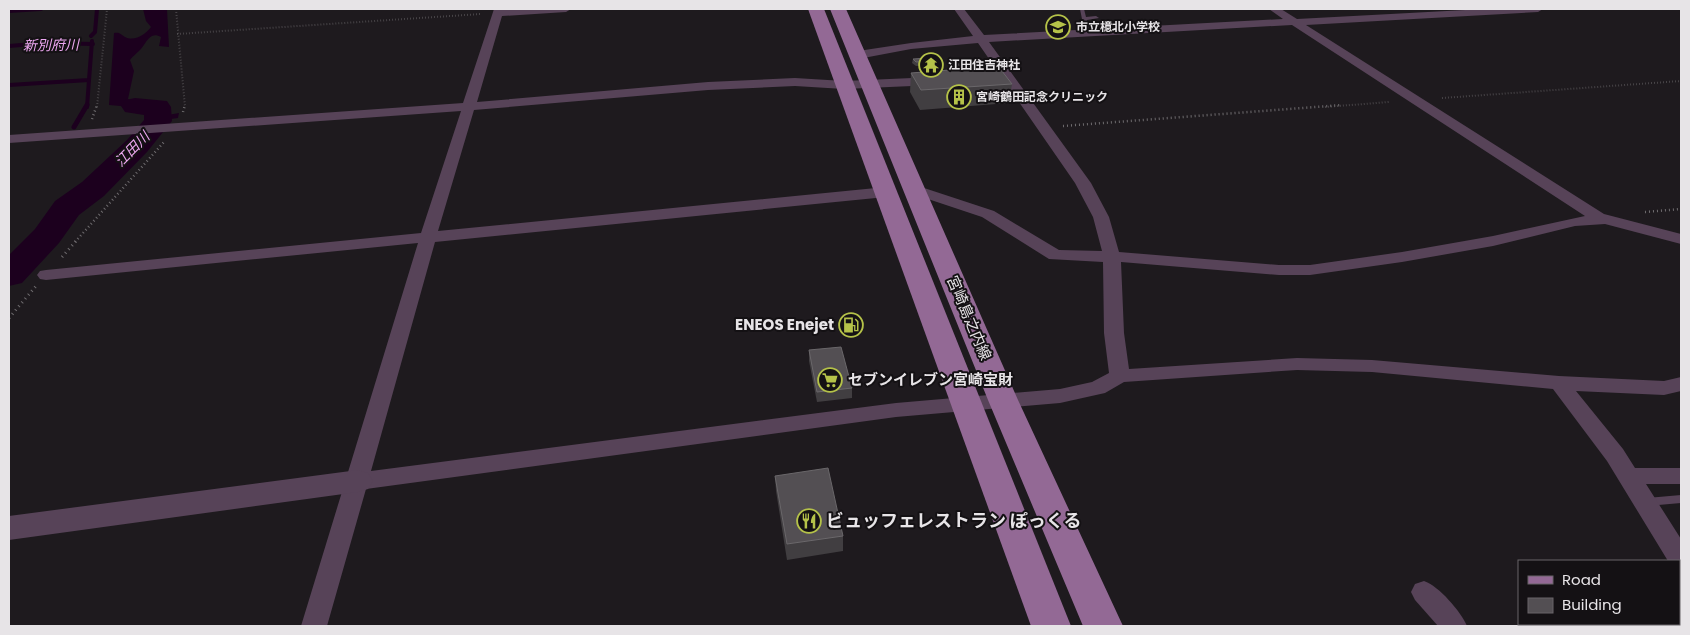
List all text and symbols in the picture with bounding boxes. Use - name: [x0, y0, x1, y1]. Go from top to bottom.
- school or university icon: 市立檍北小学校: [1045, 14, 1071, 40]
- place label: 市立檍北小学校: [1076, 18, 1160, 35]
- water label: 新別府川: [23, 34, 81, 55]
- temple icon: 江田住吉神社: [918, 52, 944, 78]
- place label: 江田住吉神社: [948, 56, 1020, 73]
- building icon: 宮崎鶴田記念クリニック: [946, 84, 972, 110]
- place label: 宮崎鶴田記念クリニック: [976, 88, 1108, 105]
- water label: 江田川: [110, 126, 155, 171]
- street label: 宮崎島之内線: [942, 272, 997, 363]
- fuel station icon: ENEOS Enejet: [838, 312, 864, 338]
- place label: ENEOS Enejet: [735, 314, 834, 335]
- supermarket icon: セブンイレブン宮崎宝財: [817, 367, 843, 393]
- place label: セブンイレブン宮崎宝財: [848, 369, 1013, 390]
- restaurant icon: ビュッフェレストラン ぽっくる: [796, 508, 822, 534]
- place label: ビュッフェレストラン ぽっくる: [826, 508, 1081, 533]
- legend: [1518, 560, 1680, 625]
- text: Road: [1562, 569, 1601, 590]
- text: Building: [1562, 594, 1622, 615]

